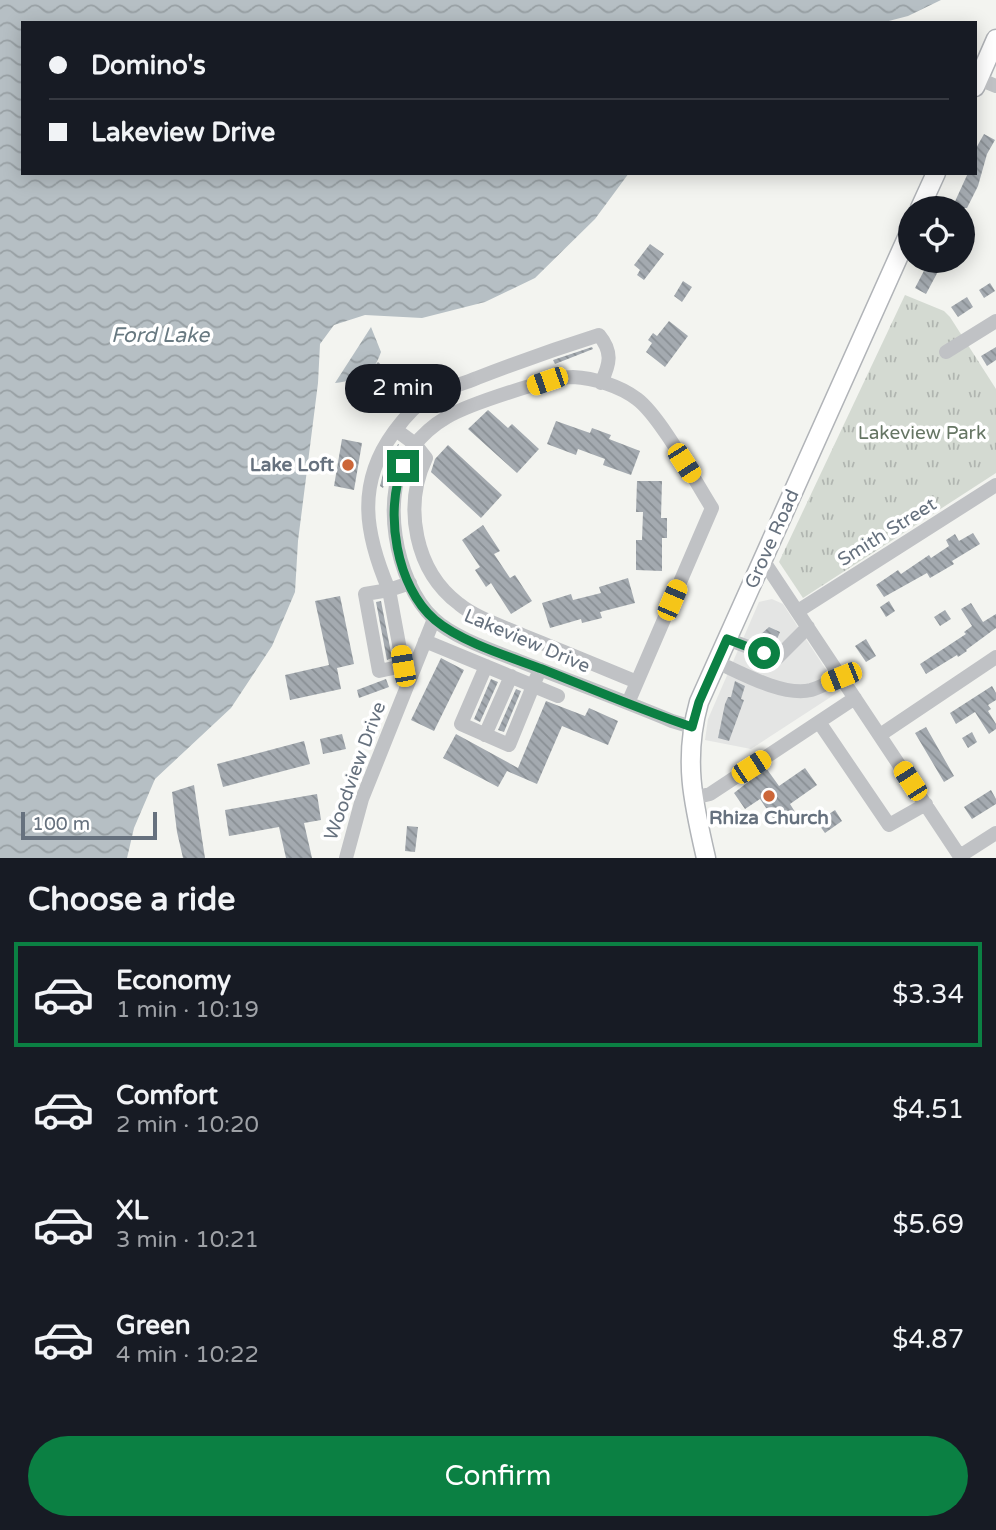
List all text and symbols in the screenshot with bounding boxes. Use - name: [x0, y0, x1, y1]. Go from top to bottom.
- text: Domino's: [91, 50, 206, 81]
- text: Lakeview Drive: [91, 117, 275, 148]
- map controls: [898, 196, 975, 273]
- button: locate: [898, 196, 975, 273]
- water label: Ford Lake: [111, 323, 210, 348]
- callout: 2 min: [345, 364, 461, 414]
- car: [524, 364, 571, 398]
- text: 2 min: [372, 374, 434, 402]
- park label: Lakeview Park: [858, 422, 986, 444]
- car: [664, 440, 705, 486]
- route end: [387, 450, 419, 482]
- place label: Lake Loft: [250, 454, 335, 476]
- marker: Lake Loft: [340, 457, 356, 473]
- street label: Grove Road: [740, 486, 804, 592]
- street label: Smith Street: [834, 493, 940, 571]
- car: [655, 577, 690, 623]
- street label: Lakeview Drive: [461, 605, 593, 677]
- route start: [748, 637, 780, 669]
- car: [390, 643, 417, 689]
- car: [818, 659, 865, 695]
- street label: Woodview Drive: [320, 699, 390, 843]
- car: [728, 747, 775, 787]
- car: [890, 758, 931, 804]
- marker: Rhiza Church: [761, 788, 777, 804]
- place label: Rhiza Church: [709, 807, 829, 829]
- scale bar: [21, 809, 158, 841]
- text: 100 m: [32, 813, 90, 835]
- text: Choose a ride: [28, 881, 235, 919]
- icon: car: [32, 963, 95, 1026]
- text: Economy: [116, 965, 231, 996]
- text: $3.34: [892, 979, 964, 1010]
- text: 1 min · 10:19: [116, 996, 259, 1024]
- icon: car: [32, 1078, 95, 1141]
- text: Comfort: [116, 1080, 218, 1111]
- text: $4.51: [892, 1094, 964, 1125]
- text: 2 min · 10:20: [116, 1111, 259, 1139]
- icon: car: [32, 1193, 95, 1256]
- text: XL: [116, 1195, 148, 1226]
- text: $5.69: [892, 1209, 964, 1240]
- text: 3 min · 10:21: [116, 1226, 259, 1254]
- icon: car: [32, 1308, 95, 1371]
- text: Green: [116, 1310, 191, 1341]
- text: $4.87: [892, 1324, 964, 1355]
- text: 4 min · 10:22: [116, 1341, 259, 1369]
- button: Confirm: [28, 1436, 968, 1516]

